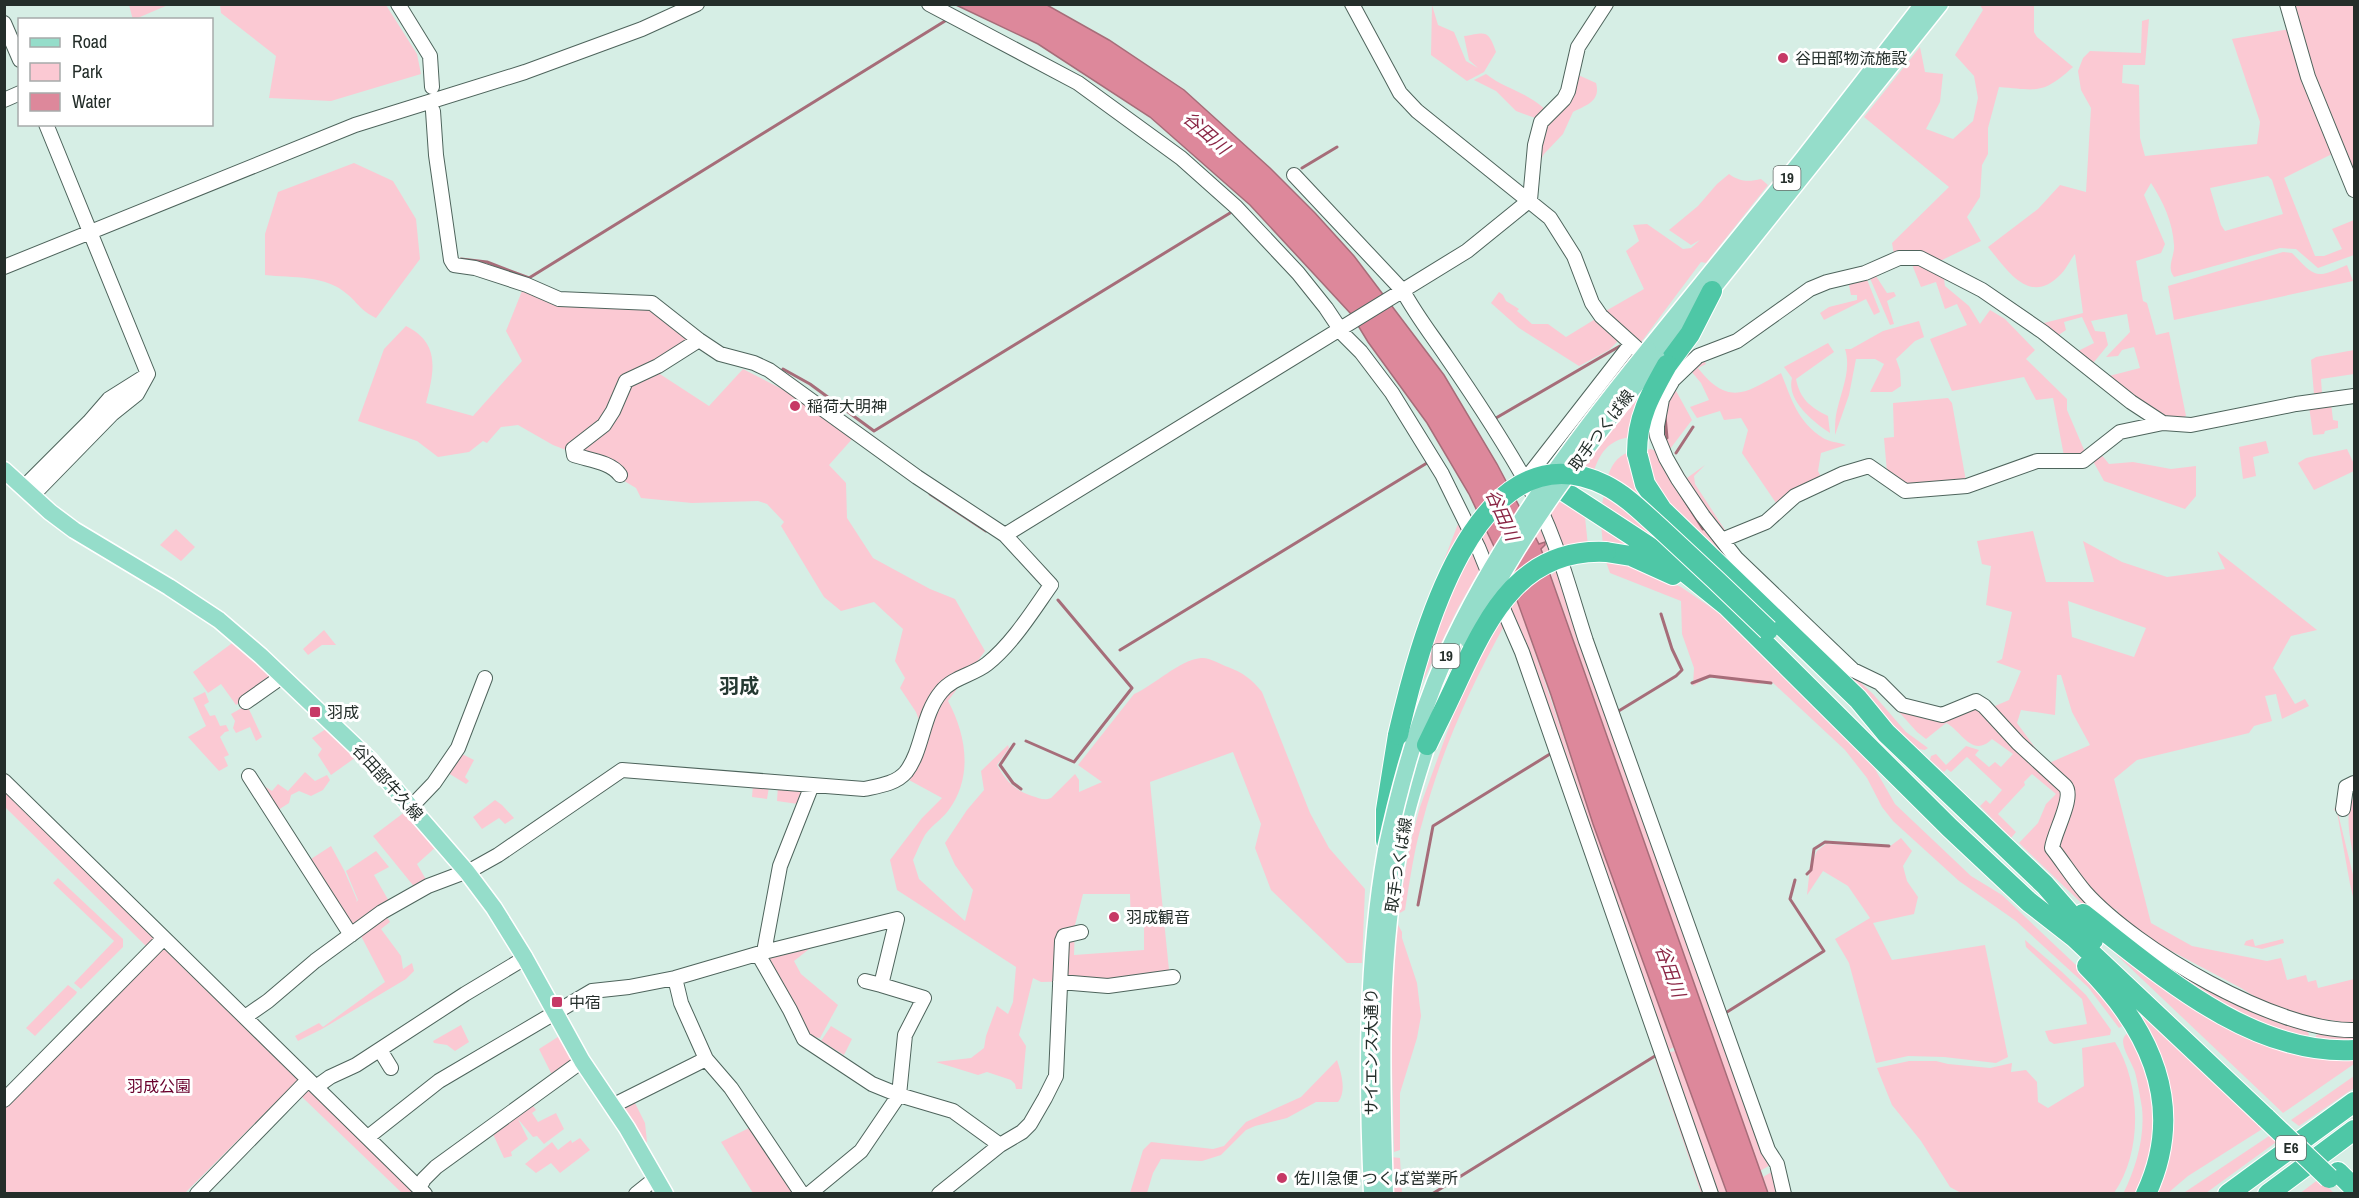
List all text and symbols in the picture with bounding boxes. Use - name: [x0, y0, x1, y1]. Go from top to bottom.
- legend: [18, 18, 213, 126]
- text: Road: [72, 29, 107, 54]
- place label: 谷田部物流施設: [1795, 47, 1907, 69]
- marker: 谷田部物流施設: [1776, 51, 1790, 65]
- text: Park: [72, 59, 103, 84]
- text: Water: [72, 89, 111, 114]
- water label: 谷田川: [1178, 105, 1236, 161]
- road number: 19: [1774, 166, 1800, 190]
- street label: 取手つくば線: [1563, 385, 1639, 475]
- place label: 稲荷大明神: [807, 395, 887, 417]
- marker: 稲荷大明神: [788, 399, 802, 413]
- water label: 谷田川: [1480, 485, 1526, 546]
- road number: 19: [1432, 644, 1460, 668]
- district label: 羽成: [719, 672, 759, 699]
- place label: 羽成: [327, 701, 359, 723]
- marker: 羽成: [308, 705, 322, 719]
- street label: 谷田部牛久線: [348, 739, 428, 825]
- street label: 取手つくば線: [1380, 816, 1416, 914]
- place label: 羽成観音: [1126, 906, 1190, 928]
- marker: 羽成観音: [1107, 910, 1121, 924]
- water label: 谷田川: [1649, 941, 1692, 1002]
- street label: サイエンス大通り: [1360, 988, 1382, 1116]
- place label: 中宿: [569, 991, 601, 1013]
- marker: 中宿: [550, 995, 564, 1009]
- park label: 羽成公園: [127, 1075, 191, 1097]
- road number: E6: [2276, 1136, 2306, 1160]
- place label: 佐川急便 つくば営業所: [1294, 1167, 1458, 1189]
- marker: 佐川急便 つくば営業所: [1275, 1171, 1289, 1185]

